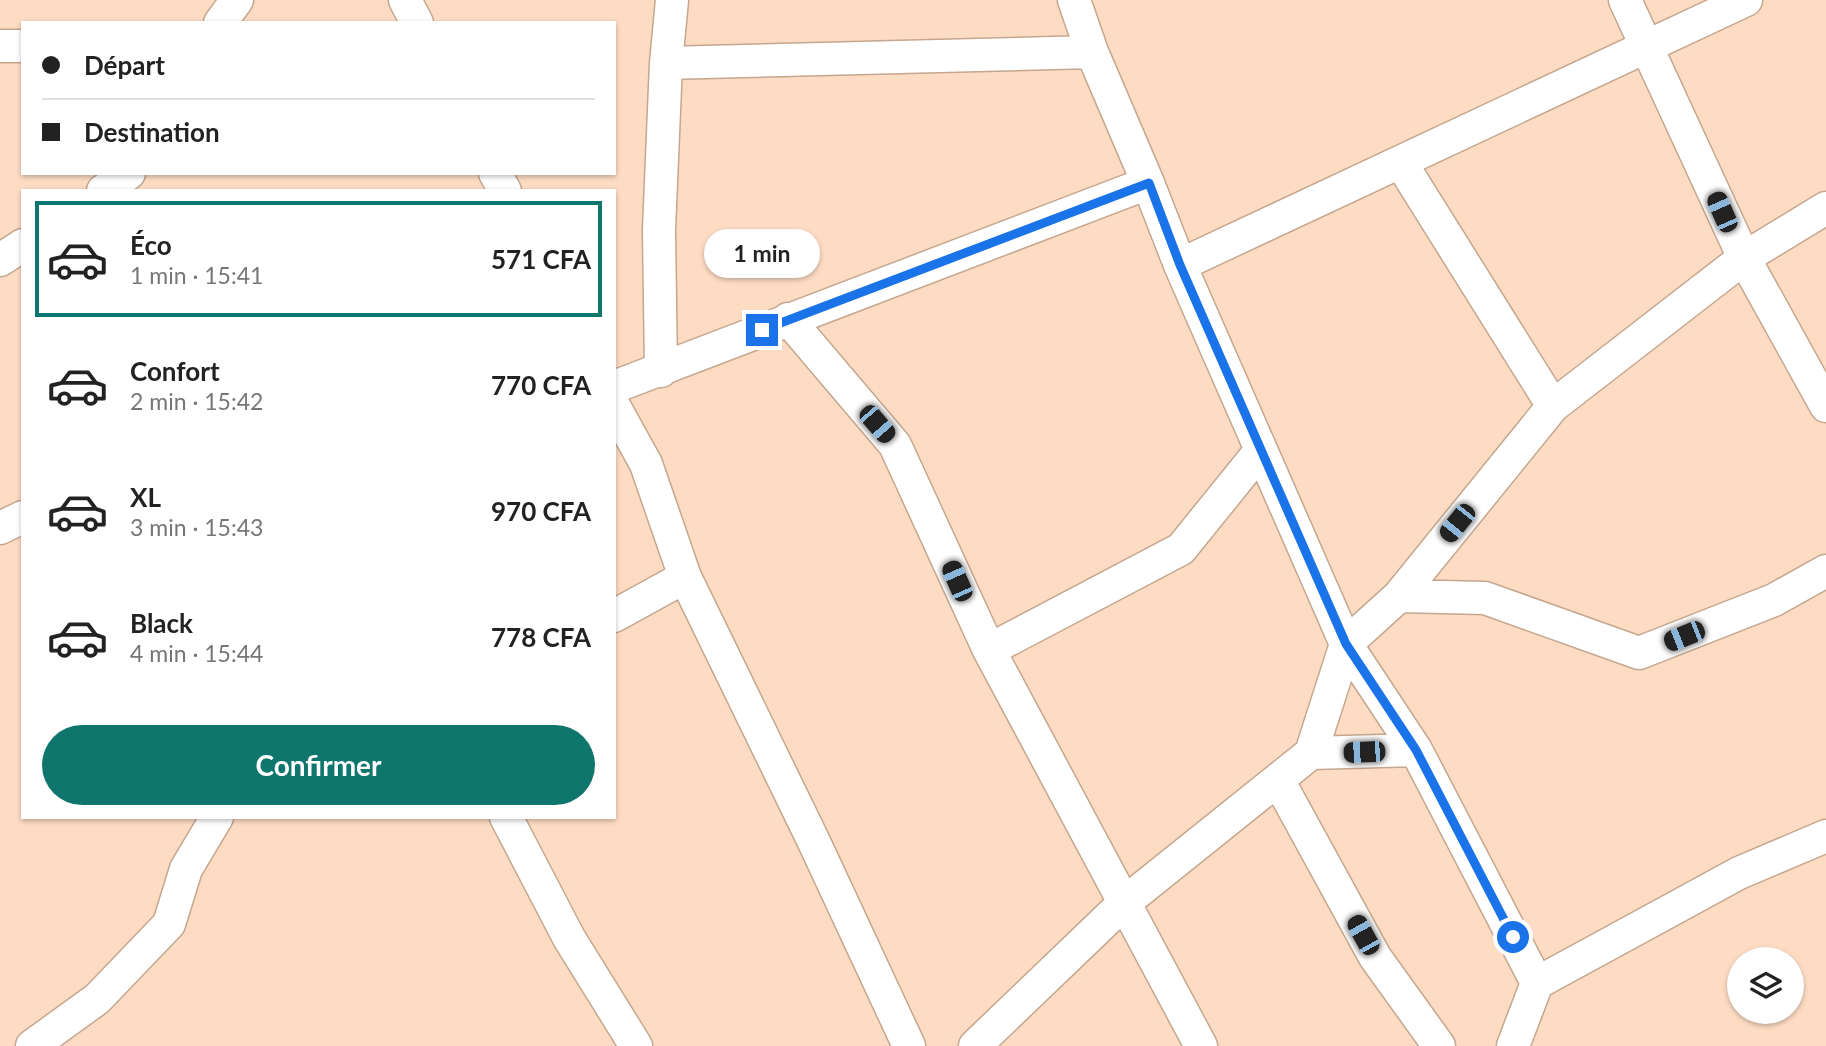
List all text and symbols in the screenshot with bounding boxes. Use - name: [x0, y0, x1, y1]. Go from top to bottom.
- text: Départ: [84, 49, 165, 81]
- text: Destination: [84, 116, 220, 148]
- car: [1704, 189, 1741, 235]
- icon: car: [46, 228, 109, 291]
- text: Éco: [130, 229, 172, 261]
- callout: 1 min: [704, 229, 820, 278]
- text: 1 min: [733, 239, 791, 267]
- text: 571 CFA: [491, 243, 591, 275]
- text: 1 min · 15:41: [130, 261, 263, 289]
- route end: [746, 314, 778, 346]
- icon: car: [46, 354, 109, 417]
- text: Confort: [130, 355, 220, 387]
- text: 770 CFA: [491, 369, 591, 401]
- text: 2 min · 15:42: [130, 387, 263, 415]
- car: [856, 401, 899, 447]
- icon: car: [46, 480, 109, 543]
- text: XL: [130, 481, 161, 513]
- text: 970 CFA: [491, 495, 591, 527]
- car: [1436, 500, 1479, 546]
- text: 3 min · 15:43: [130, 513, 263, 541]
- car: [939, 558, 976, 604]
- icon: car: [46, 606, 109, 669]
- text: Black: [130, 607, 193, 639]
- car: [1661, 618, 1708, 654]
- text: 778 CFA: [491, 621, 591, 653]
- text: 4 min · 15:44: [130, 639, 263, 667]
- button: Confirmer: [42, 725, 595, 805]
- car: [1343, 741, 1386, 763]
- car: [1344, 912, 1383, 958]
- route start: [1497, 921, 1529, 953]
- map controls: [1727, 947, 1804, 1024]
- button: layers: [1727, 947, 1804, 1024]

